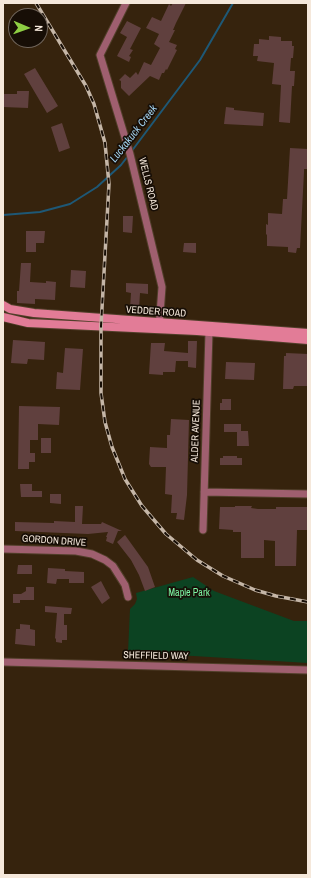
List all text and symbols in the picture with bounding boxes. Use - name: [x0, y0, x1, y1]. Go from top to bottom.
- north arrow: [8, 8, 48, 48]
- text: N: [32, 25, 46, 32]
- water label: Luckakuck Creek: [108, 103, 160, 165]
- street label: WELLS ROAD: [136, 156, 160, 212]
- street label: VEDDER ROAD: [126, 304, 186, 320]
- street label: ALDER AVENUE: [189, 399, 203, 463]
- street label: GORDON DRIVE: [22, 533, 86, 549]
- park label: Maple Park: [168, 587, 210, 599]
- street label: SHEFFIELD WAY: [123, 649, 189, 663]

